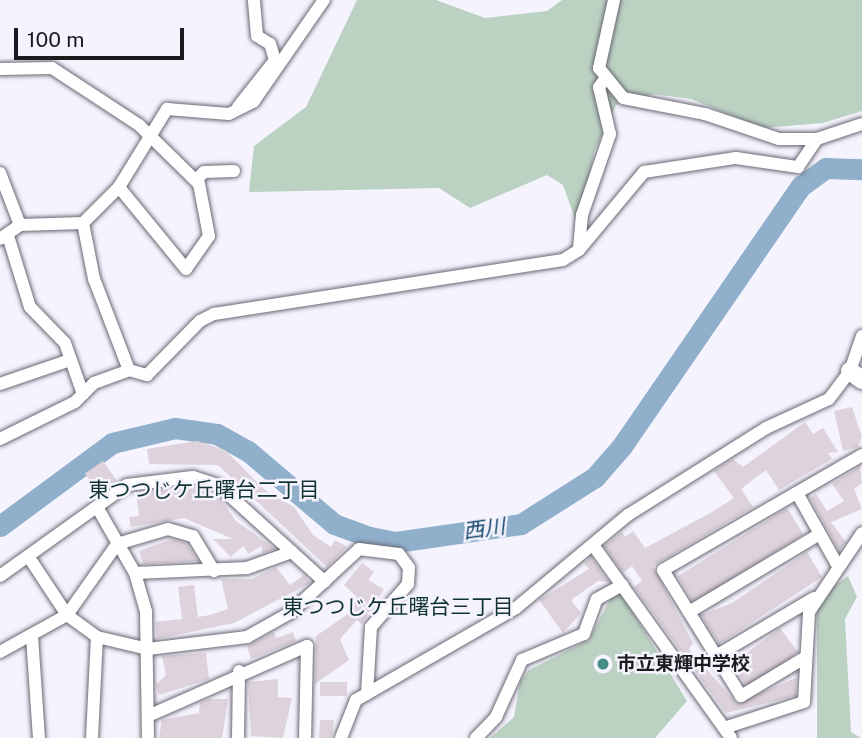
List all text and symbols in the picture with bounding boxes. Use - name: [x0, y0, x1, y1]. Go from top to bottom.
- scale bar: [18, 14, 187, 58]
- text: 100 m: [27, 27, 84, 52]
- district label: 東つつじケ丘曙台二丁目: [89, 477, 319, 503]
- water label: 西川: [461, 514, 507, 544]
- district label: 東つつじケ丘曙台三丁目: [283, 594, 513, 620]
- place label: 市立東輝中学校: [617, 653, 750, 675]
- marker: 市立東輝中学校: [595, 656, 611, 672]

